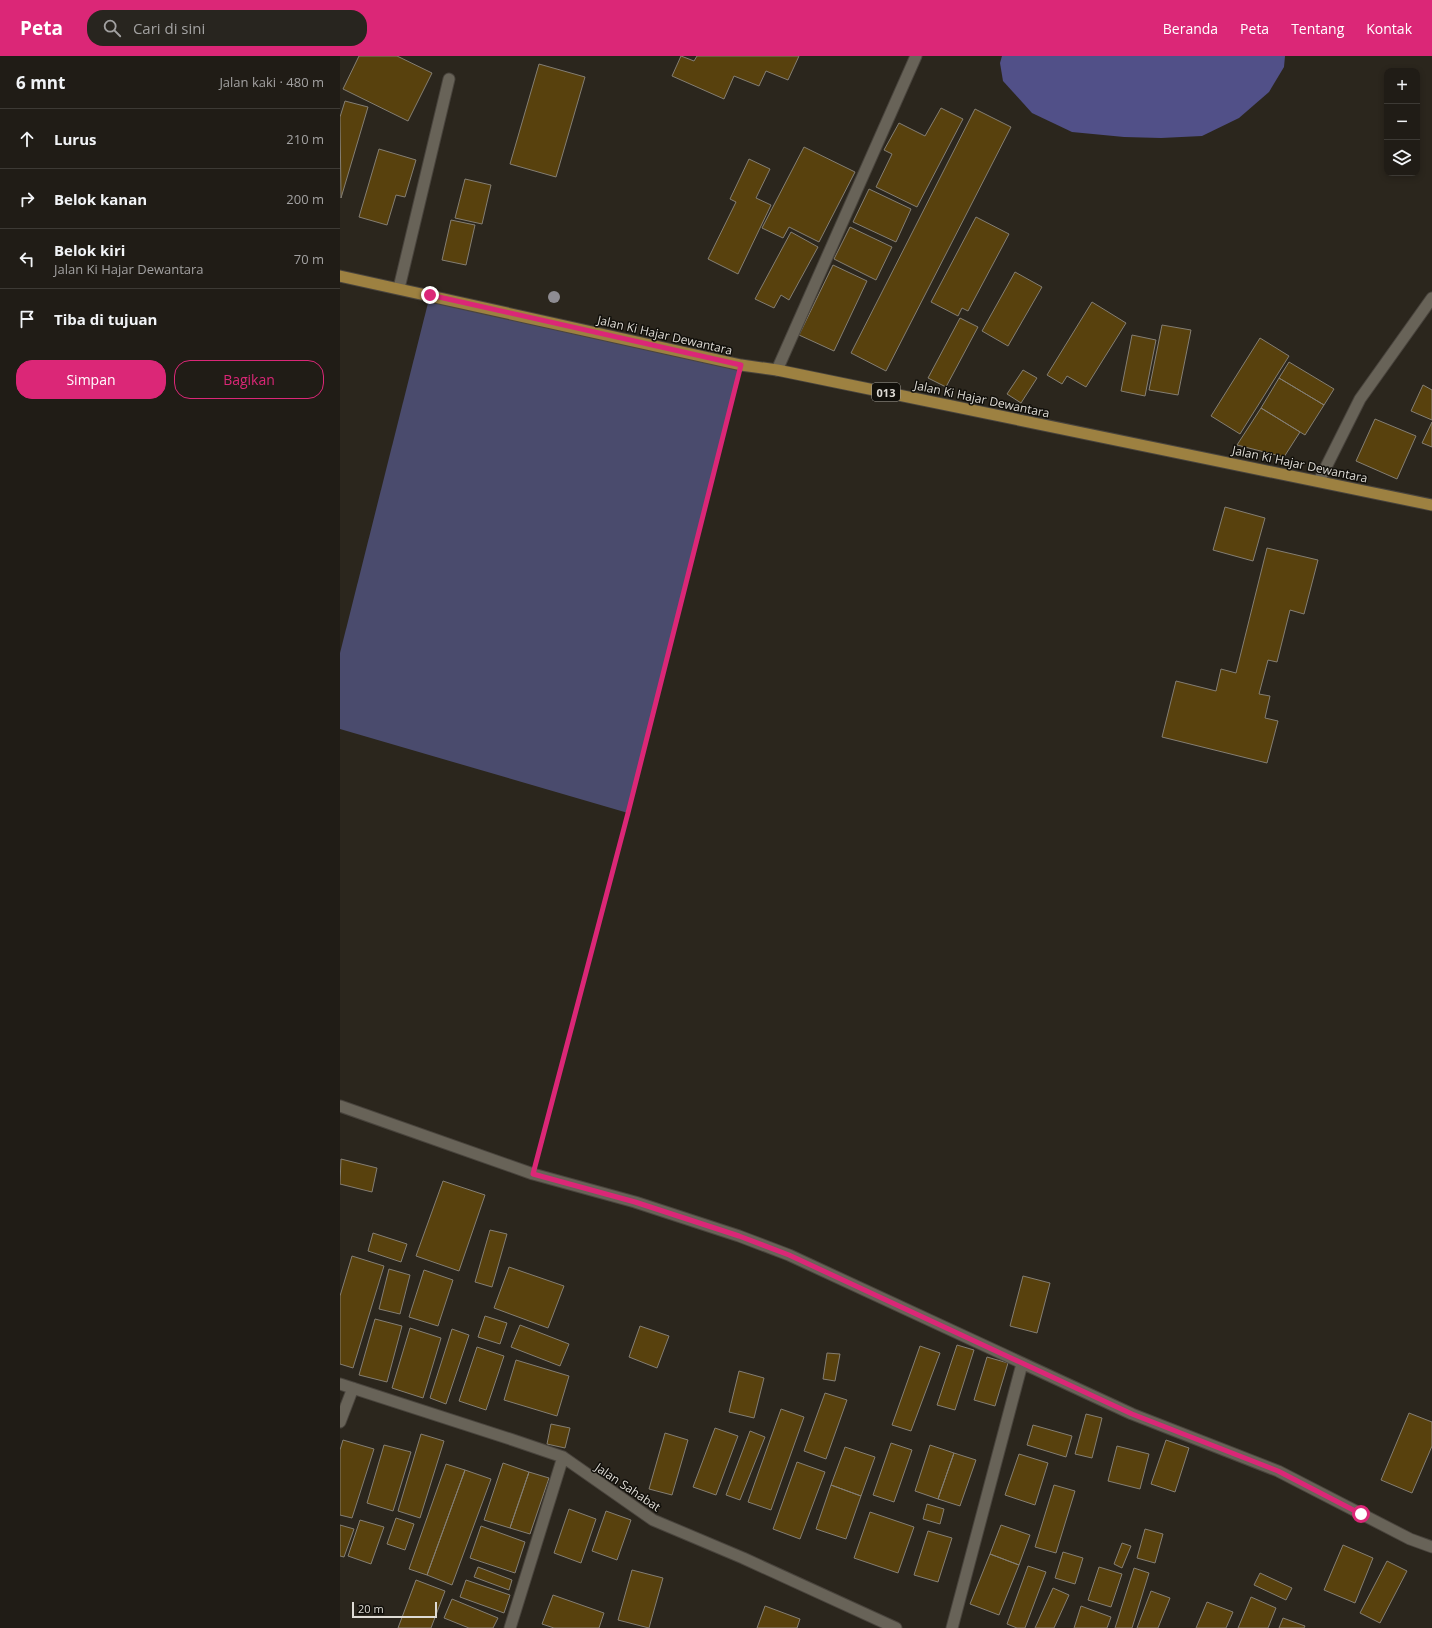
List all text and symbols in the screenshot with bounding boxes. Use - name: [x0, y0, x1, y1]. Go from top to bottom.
- search box: [87, 10, 367, 46]
- text: Peta: [20, 15, 63, 41]
- icon: search: [101, 17, 123, 39]
- text: Cari di sini: [133, 18, 205, 38]
- text: Beranda: [1163, 19, 1218, 38]
- text: Peta: [1240, 19, 1269, 38]
- text: Tentang: [1291, 19, 1344, 38]
- text: Kontak: [1366, 19, 1412, 38]
- map controls: [1384, 68, 1420, 176]
- button: +: [1384, 68, 1420, 104]
- text: 6 mnt: [16, 71, 65, 94]
- text: Jalan kaki · 480 m: [219, 73, 324, 91]
- button: −: [1384, 104, 1420, 140]
- icon: ahead: [16, 128, 38, 150]
- text: Lurus: [54, 129, 96, 149]
- text: 210 m: [286, 130, 324, 148]
- button: layers: [1384, 140, 1420, 176]
- icon: right: [16, 188, 38, 210]
- text: Belok kanan: [54, 189, 147, 209]
- text: 200 m: [286, 190, 324, 208]
- text: Belok kiri: [54, 240, 125, 260]
- icon: left: [16, 248, 38, 270]
- text: 70 m: [294, 250, 324, 268]
- text: Jalan Ki Hajar Dewantara: [54, 260, 204, 278]
- route end: [421, 286, 439, 304]
- icon: arrive: [16, 308, 38, 330]
- text: Tiba di tujuan: [54, 309, 157, 329]
- street label: Jalan Ki Hajar Dewantara: [595, 311, 734, 359]
- button: Simpan: [16, 360, 166, 399]
- button: Bagikan: [174, 360, 324, 399]
- street label: Jalan Ki Hajar Dewantara: [912, 376, 1051, 422]
- road number: 013: [872, 383, 900, 401]
- street label: Jalan Ki Hajar Dewantara: [1230, 441, 1369, 487]
- street label: Jalan Sahabat: [591, 1458, 664, 1515]
- route start: [1352, 1505, 1370, 1523]
- scale bar: [352, 1600, 437, 1619]
- text: 20 m: [358, 1601, 384, 1616]

